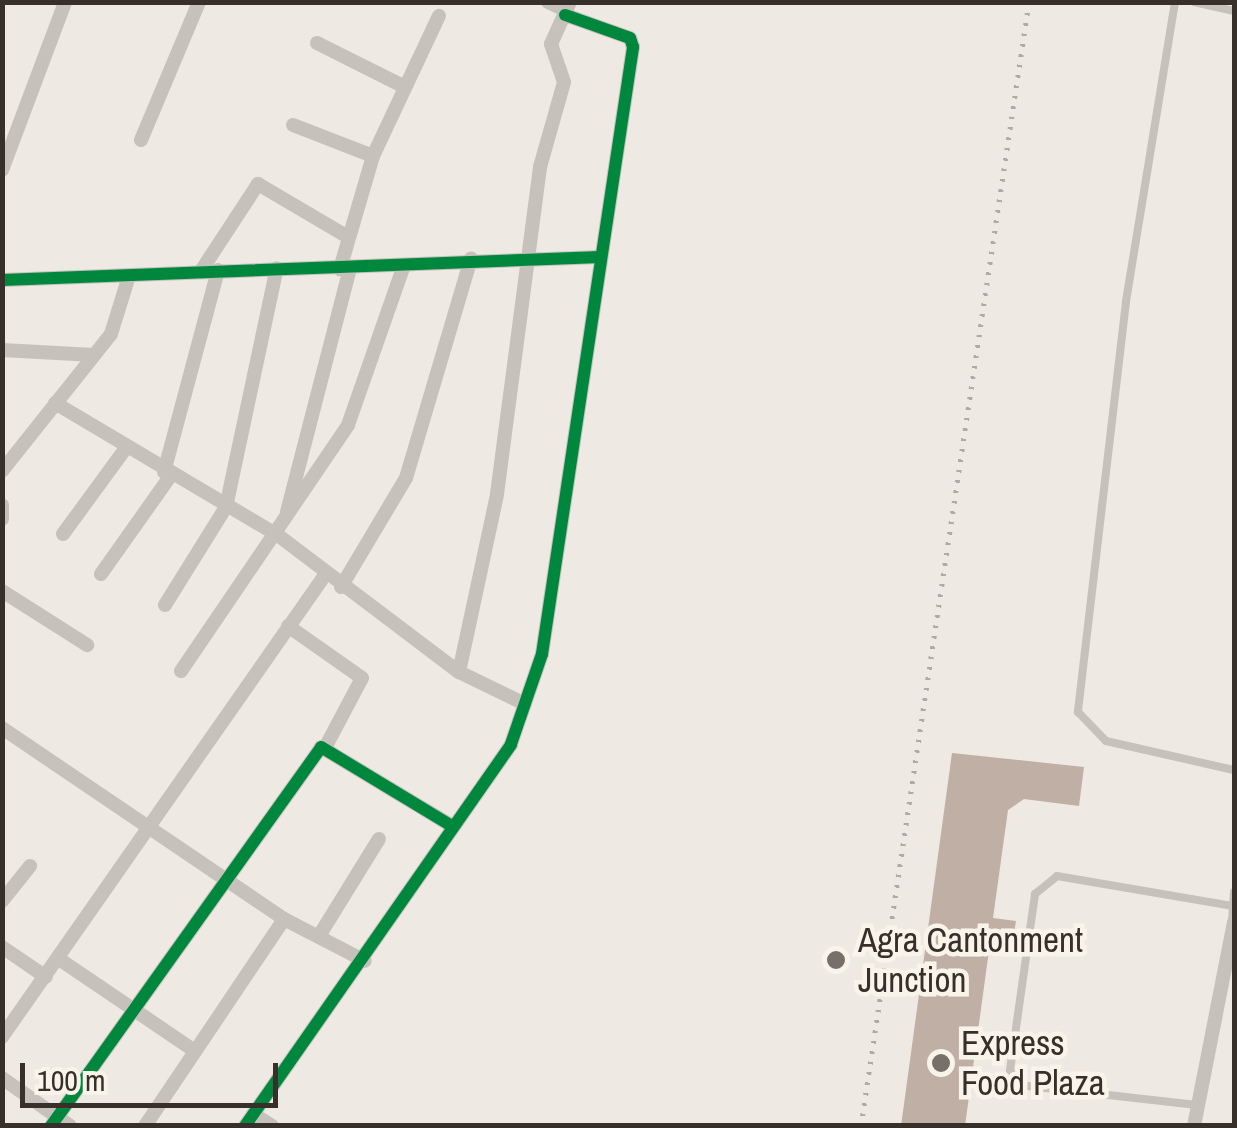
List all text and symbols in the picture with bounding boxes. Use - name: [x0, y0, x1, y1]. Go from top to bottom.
- place label: Agra Cantonment Junction: [858, 919, 1083, 1001]
- marker: Agra Cantonment Junction: [823, 947, 849, 973]
- place label: Express Food Plaza: [961, 1022, 1105, 1104]
- scale bar: [25, 1043, 282, 1105]
- marker: Express Food Plaza: [930, 1052, 952, 1074]
- text: 100 m: [37, 1060, 105, 1100]

